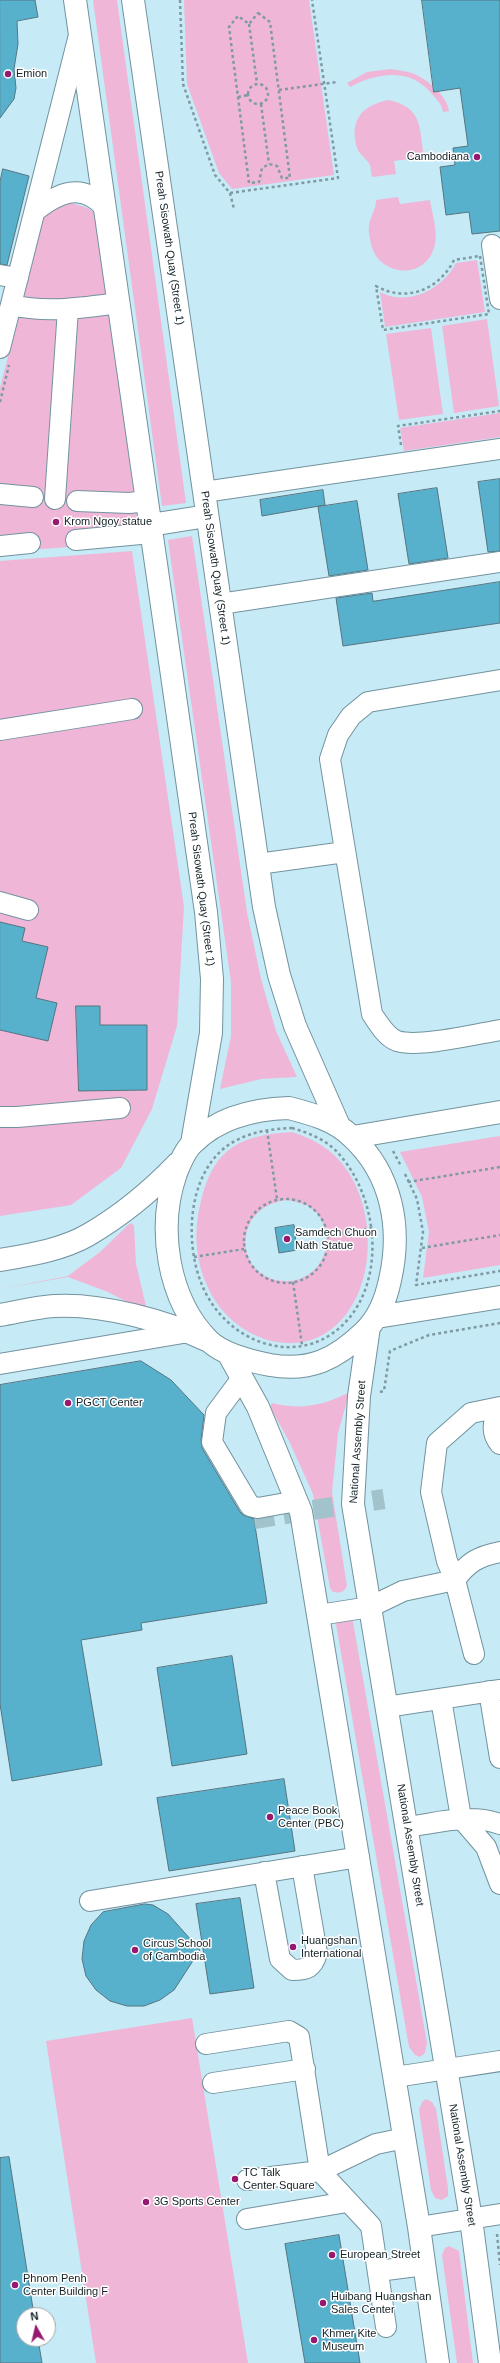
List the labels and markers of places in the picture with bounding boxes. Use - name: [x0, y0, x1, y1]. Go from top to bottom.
- place label: Emion: [16, 67, 47, 81]
- marker: Emion: [3, 69, 13, 79]
- place label: Cambodiana: [407, 150, 469, 164]
- marker: Cambodiana: [472, 152, 482, 162]
- place label: Krom Ngoy statue: [64, 515, 152, 529]
- marker: Krom Ngoy statue: [51, 517, 61, 527]
- place label: Samdech Chuon Nath Statue: [295, 1226, 377, 1252]
- marker: Samdech Chuon Nath Statue: [282, 1234, 292, 1244]
- place label: PGCT Center: [76, 1396, 143, 1410]
- marker: PGCT Center: [63, 1398, 73, 1408]
- place label: Peace Book Center (PBC): [278, 1804, 344, 1830]
- marker: Peace Book Center (PBC): [265, 1812, 275, 1822]
- place label: Huangshan International: [301, 1934, 362, 1960]
- place label: Circus School of Cambodia: [143, 1937, 211, 1963]
- marker: Huangshan International: [288, 1942, 298, 1952]
- marker: Circus School of Cambodia: [130, 1945, 140, 1955]
- place label: TC Talk Center Square: [243, 2166, 315, 2192]
- marker: TC Talk Center Square: [230, 2174, 240, 2184]
- place label: 3G Sports Center: [154, 2195, 240, 2209]
- marker: 3G Sports Center: [141, 2197, 151, 2207]
- place label: European Street: [340, 2248, 420, 2262]
- marker: European Street: [327, 2250, 337, 2260]
- place label: Phnom Penh Center Building F: [23, 2272, 108, 2298]
- marker: Phnom Penh Center Building F: [10, 2280, 20, 2290]
- place label: Huibang Huangshan Sales Center: [331, 2290, 431, 2316]
- marker: Huibang Huangshan Sales Center: [318, 2298, 328, 2308]
- place label: Khmer Kite Museum: [322, 2327, 376, 2353]
- marker: Khmer Kite Museum: [309, 2335, 319, 2345]

